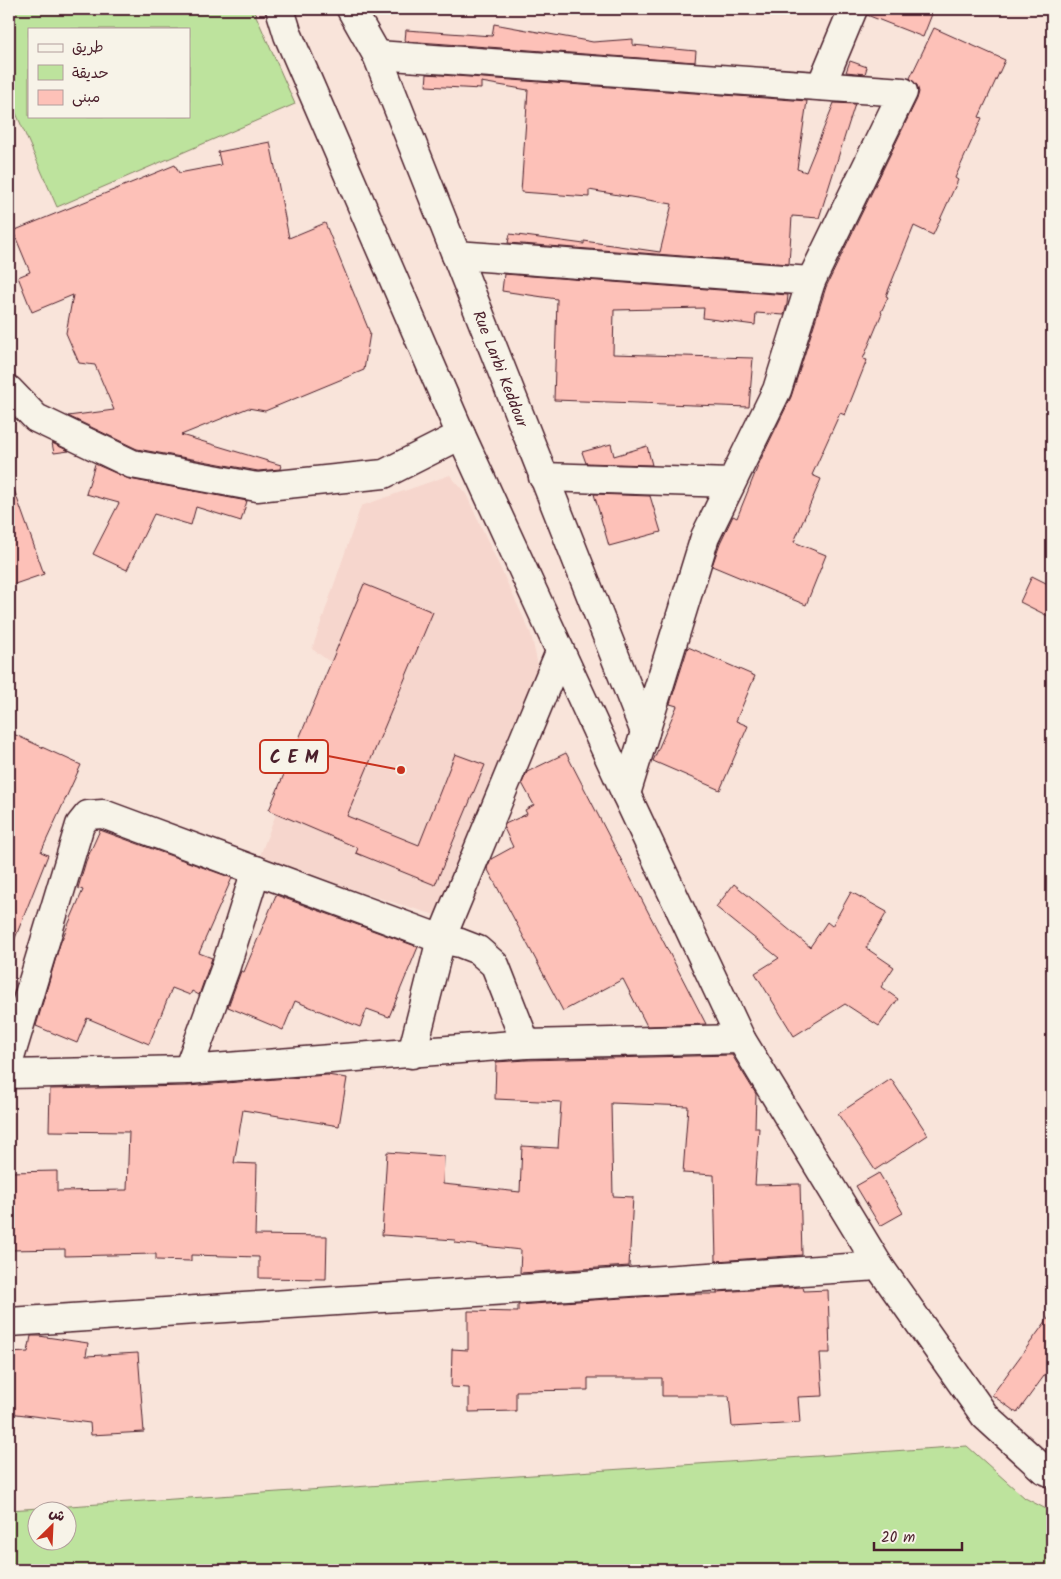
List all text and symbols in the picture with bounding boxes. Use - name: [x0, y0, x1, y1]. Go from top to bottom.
- legend: [28, 28, 190, 118]
- text: طريق: [72, 36, 104, 60]
- text: حديقة: [72, 62, 109, 86]
- text: مبنى: [72, 86, 100, 110]
- street label: Rue Larbi Keddour: [465, 307, 535, 433]
- callout: C E M: [260, 740, 328, 773]
- text: C E M: [270, 744, 319, 773]
- north arrow: [28, 1502, 78, 1552]
- text: ش: [45, 1502, 68, 1528]
- scale bar: [874, 1519, 961, 1551]
- text: 20 m: [881, 1526, 915, 1550]

